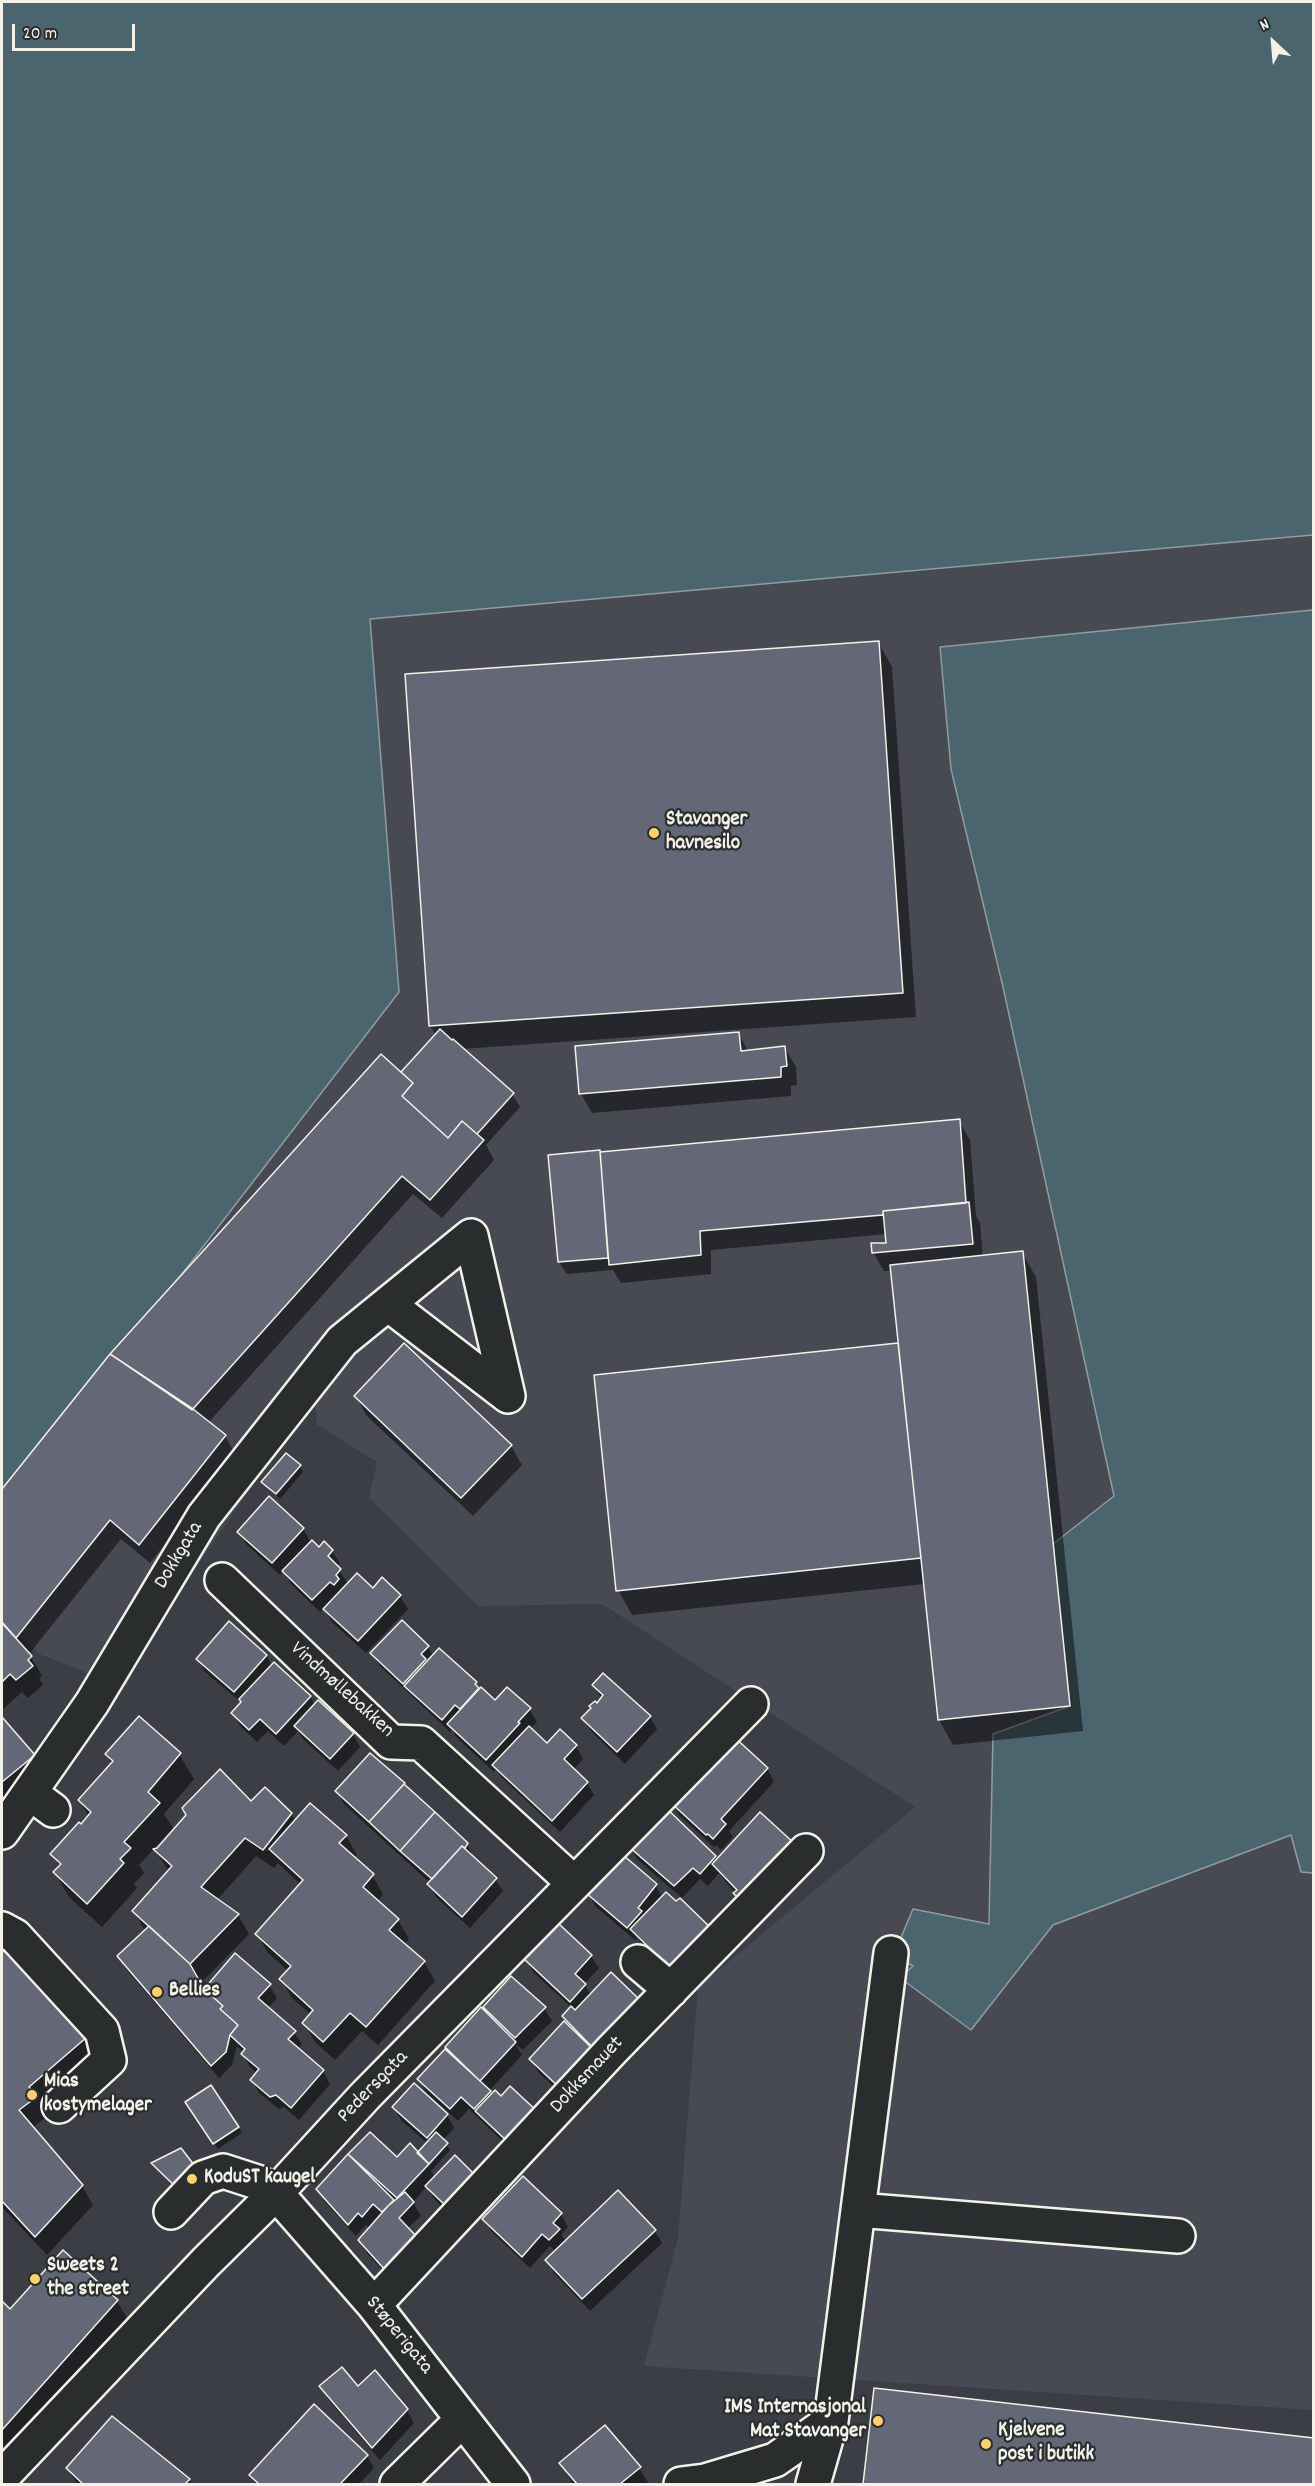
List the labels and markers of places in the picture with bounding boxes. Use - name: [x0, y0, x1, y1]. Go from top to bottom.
- place label: Stavanger havnesilo: [666, 808, 747, 858]
- marker: Stavanger havnesilo: [647, 826, 661, 840]
- place label: Bellies: [169, 1979, 220, 2005]
- marker: Bellies: [150, 1985, 164, 1999]
- place label: Mias kostymelager: [44, 2070, 152, 2120]
- marker: Mias kostymelager: [25, 2088, 39, 2102]
- place label: KoduST kaugel: [204, 2166, 315, 2192]
- marker: KoduST kaugel: [185, 2172, 199, 2186]
- place label: Sweets 2 the street: [47, 2254, 129, 2304]
- marker: Sweets 2 the street: [28, 2272, 42, 2286]
- place label: IMS Internasjonal Mat Stavanger: [724, 2396, 866, 2446]
- marker: IMS Internasjonal Mat Stavanger: [871, 2414, 885, 2428]
- place label: Kjelvene post i butikk: [998, 2419, 1094, 2469]
- marker: Kjelvene post i butikk: [979, 2437, 993, 2451]

